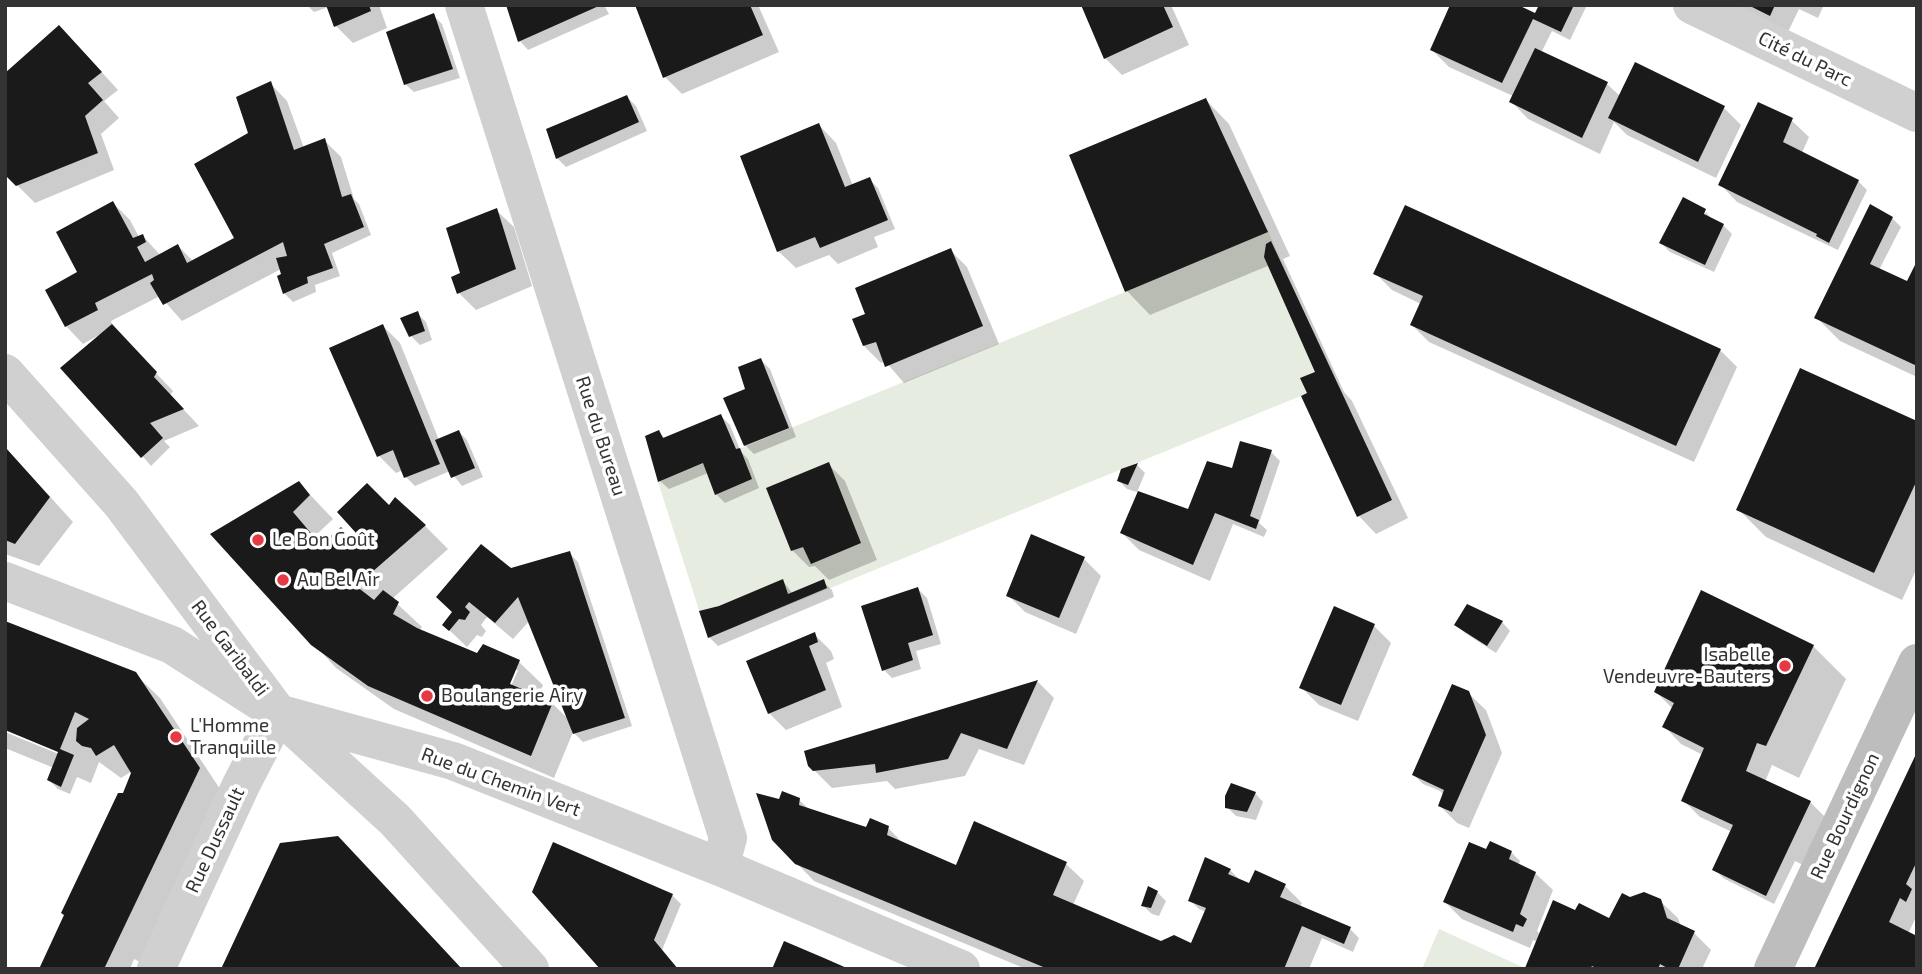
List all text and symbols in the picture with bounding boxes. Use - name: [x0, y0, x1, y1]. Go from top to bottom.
- street label: Cité du Parc: [1754, 27, 1856, 91]
- street label: Rue du Bureau: [571, 373, 631, 499]
- place label: Le Bon Goût: [272, 529, 375, 551]
- marker: Le Bon Goût: [250, 532, 266, 548]
- place label: Au Bel Air: [297, 569, 380, 591]
- marker: Au Bel Air: [275, 572, 291, 588]
- street label: Rue Garibaldi: [187, 596, 273, 700]
- place label: Isabelle Vendeuvre-Bauters: [1603, 644, 1771, 688]
- marker: Isabelle Vendeuvre-Bauters: [1777, 658, 1793, 674]
- place label: Boulangerie Airy: [441, 685, 583, 707]
- marker: Boulangerie Airy: [419, 688, 435, 704]
- place label: L'Homme Tranquille: [190, 715, 276, 759]
- marker: L'Homme Tranquille: [168, 729, 184, 745]
- street label: Rue du Chemin Vert: [418, 743, 584, 821]
- street label: Rue Bourdignon: [1806, 749, 1884, 883]
- street label: Rue Dussault: [181, 784, 249, 896]

